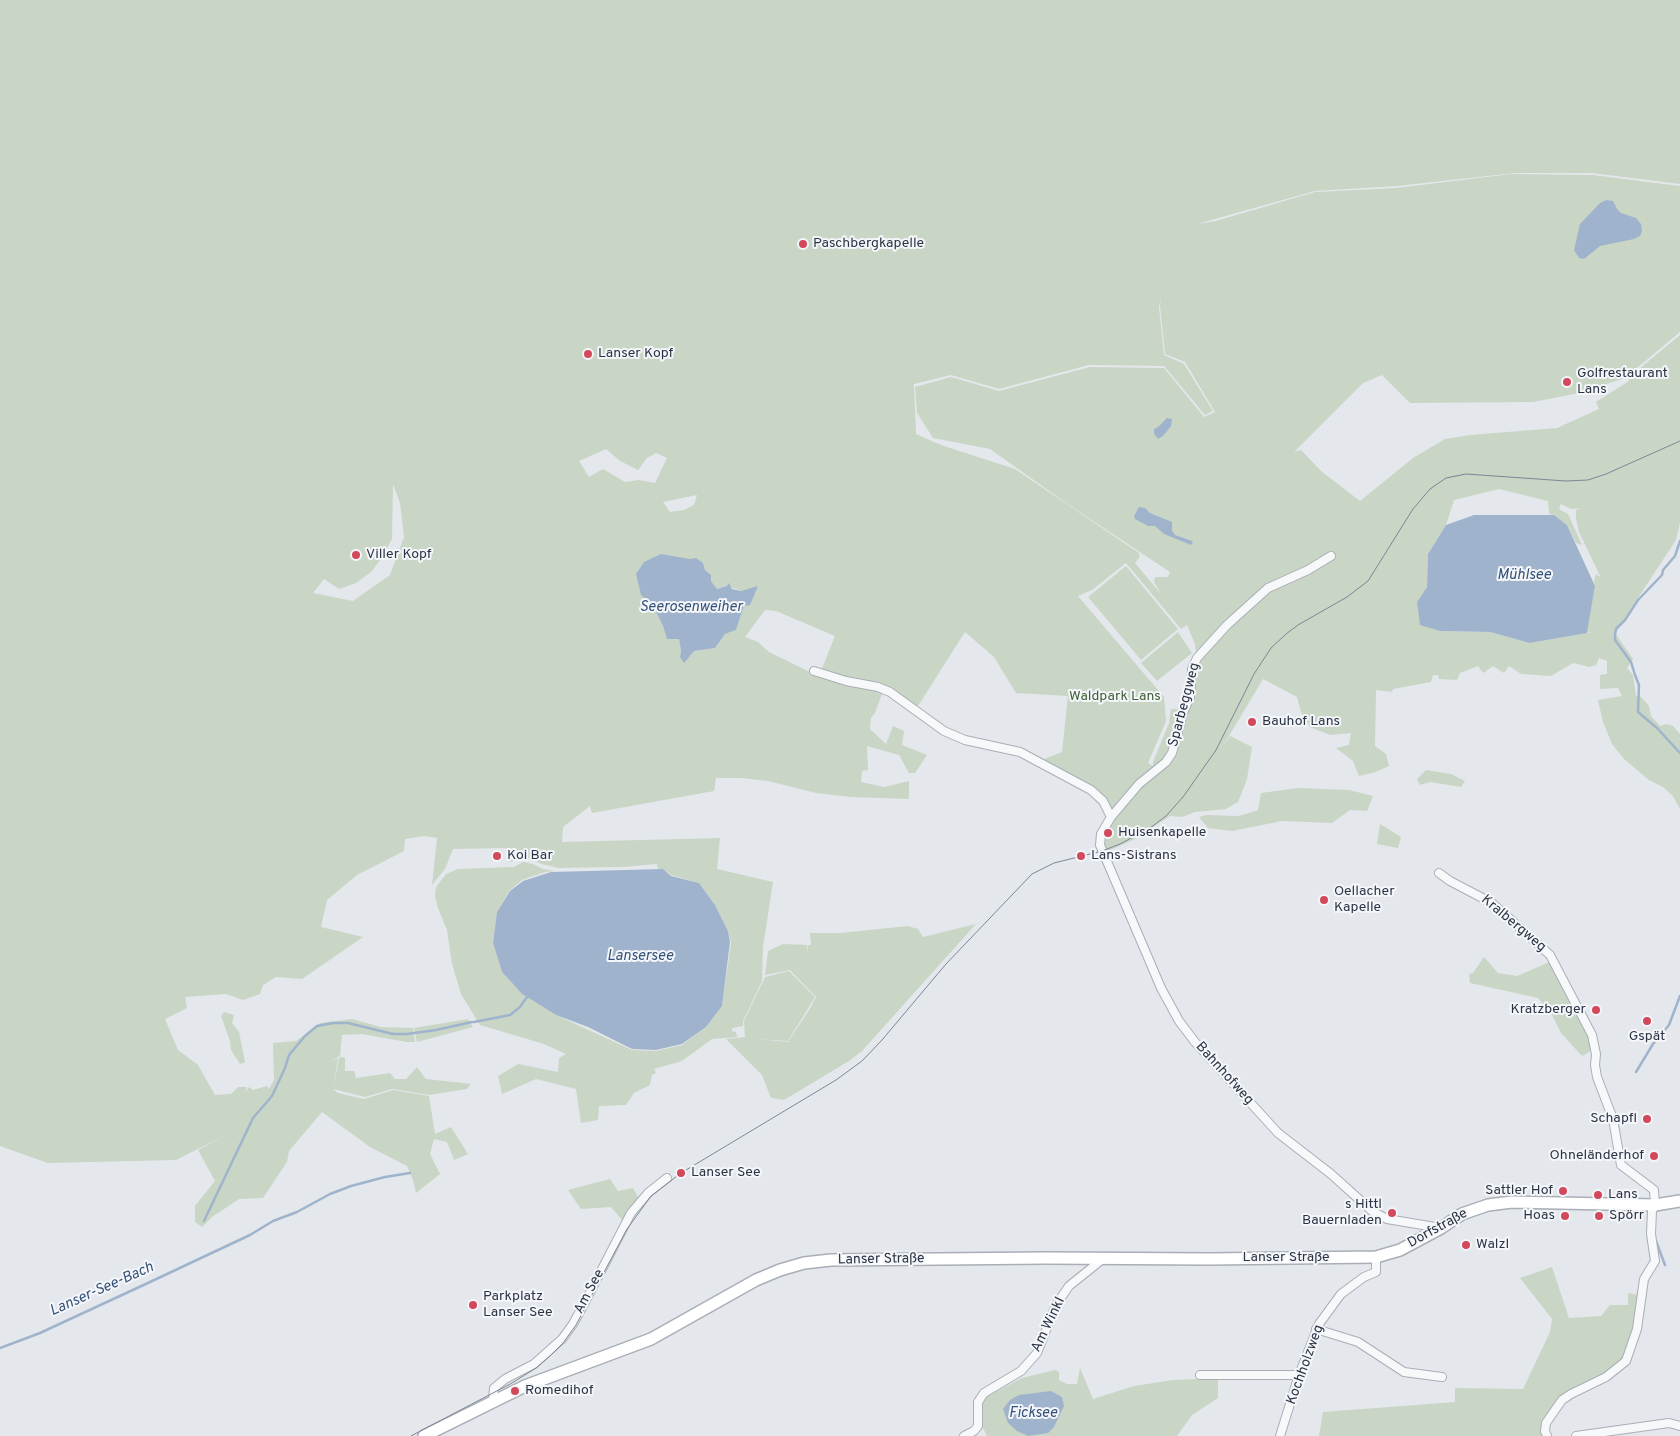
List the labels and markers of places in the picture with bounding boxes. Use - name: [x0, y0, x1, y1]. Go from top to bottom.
- place label: Paschbergkapelle: [813, 236, 924, 252]
- marker: Paschbergkapelle: [797, 238, 809, 250]
- place label: Lanser Kopf: [598, 346, 673, 362]
- marker: Lanser Kopf: [582, 348, 594, 360]
- place label: Golfrestaurant Lans: [1577, 366, 1668, 398]
- marker: Golfrestaurant Lans: [1561, 376, 1573, 388]
- place label: Viller Kopf: [366, 547, 432, 563]
- marker: Viller Kopf: [350, 549, 362, 561]
- place label: Bauhof Lans: [1262, 714, 1340, 730]
- marker: Bauhof Lans: [1246, 716, 1258, 728]
- place label: Huisenkapelle: [1118, 825, 1206, 841]
- marker: Huisenkapelle: [1102, 827, 1114, 839]
- place label: Koi Bar: [507, 848, 553, 864]
- place label: Lans-Sistrans: [1091, 848, 1176, 864]
- marker: Koi Bar: [491, 850, 503, 862]
- marker: Lans-Sistrans: [1075, 850, 1087, 862]
- place label: Oellacher Kapelle: [1334, 884, 1395, 916]
- marker: Oellacher Kapelle: [1318, 894, 1330, 906]
- place label: Kratzberger: [1510, 1002, 1586, 1018]
- marker: Kratzberger: [1590, 1004, 1602, 1016]
- marker: Gspät: [1641, 1015, 1653, 1027]
- place label: Gspät: [1629, 1029, 1665, 1045]
- place label: Schapfl: [1590, 1111, 1637, 1127]
- marker: Schapfl: [1641, 1113, 1653, 1125]
- place label: Ohneländerhof: [1550, 1148, 1644, 1164]
- marker: Ohneländerhof: [1648, 1150, 1660, 1162]
- place label: Lanser See: [691, 1165, 761, 1181]
- marker: Lanser See: [675, 1167, 687, 1179]
- place label: Sattler Hof: [1485, 1183, 1553, 1199]
- marker: Sattler Hof: [1557, 1185, 1569, 1197]
- place label: Lans: [1608, 1187, 1638, 1203]
- marker: Lans: [1592, 1189, 1604, 1201]
- place label: s Hittl Bauernladen: [1302, 1197, 1382, 1230]
- marker: s Hittl Bauernladen: [1386, 1207, 1398, 1219]
- place label: Hoas: [1523, 1208, 1555, 1224]
- place label: Spörr: [1609, 1208, 1644, 1224]
- marker: Hoas: [1559, 1210, 1571, 1222]
- marker: Spörr: [1593, 1210, 1605, 1222]
- place label: Walzl: [1476, 1237, 1509, 1253]
- marker: Walzl: [1460, 1239, 1472, 1251]
- place label: Parkplatz Lanser See: [483, 1289, 553, 1321]
- marker: Parkplatz Lanser See: [467, 1299, 479, 1311]
- place label: Romedihof: [525, 1383, 593, 1399]
- marker: Romedihof: [509, 1385, 521, 1397]

